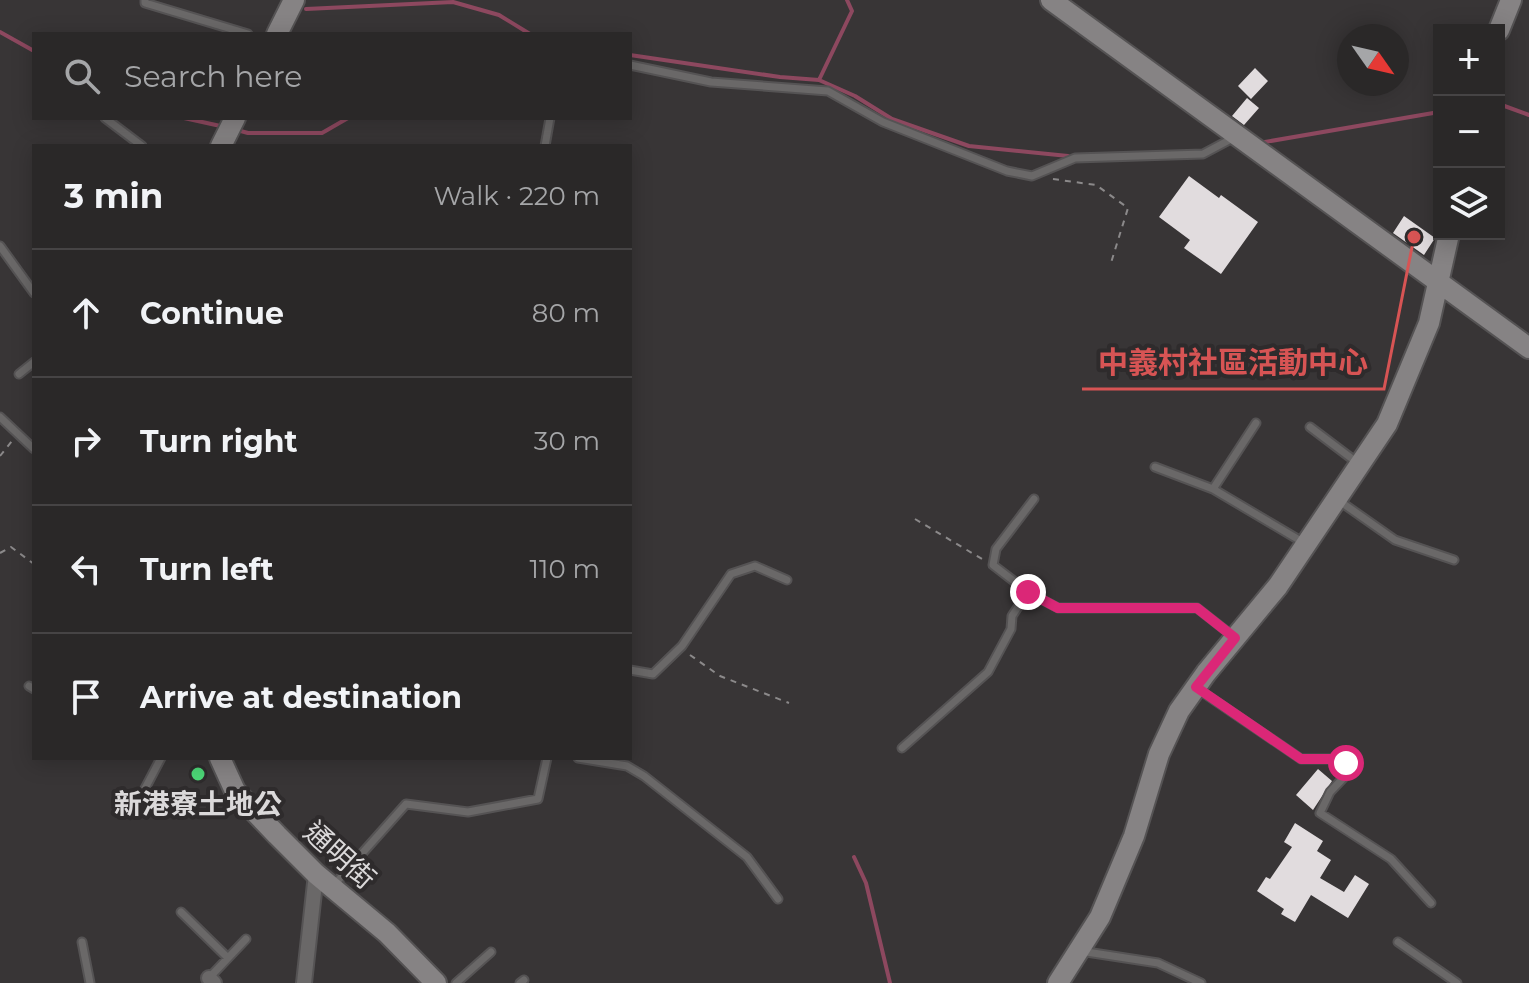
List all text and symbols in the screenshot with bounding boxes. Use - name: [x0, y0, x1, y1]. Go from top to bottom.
- north arrow: [1337, 24, 1409, 96]
- map controls: [1433, 24, 1505, 240]
- button: +: [1433, 24, 1505, 96]
- search box: [32, 32, 632, 120]
- icon: search: [60, 54, 104, 98]
- text: Search here: [124, 58, 302, 95]
- button: −: [1433, 96, 1505, 168]
- button: layers: [1433, 168, 1505, 240]
- text: 3 min: [64, 175, 163, 217]
- text: Walk · 220 m: [433, 180, 600, 212]
- icon: ahead: [64, 291, 108, 335]
- text: Continue: [140, 295, 284, 332]
- text: 80 m: [532, 297, 600, 329]
- callout: 中義村社區活動中心: [1082, 335, 1384, 389]
- text: 中義村社區活動中心: [1098, 344, 1368, 381]
- icon: right: [64, 419, 108, 463]
- text: Turn right: [140, 423, 297, 460]
- text: 30 m: [534, 425, 600, 457]
- icon: left: [64, 547, 108, 591]
- text: Turn left: [140, 551, 273, 588]
- text: 110 m: [530, 553, 600, 585]
- route end: [1010, 574, 1046, 610]
- icon: arrive: [64, 675, 108, 719]
- text: Arrive at destination: [140, 679, 462, 716]
- route start: [1328, 745, 1364, 781]
- marker: 新港寮土地公: [189, 765, 207, 783]
- place label: 新港寮土地公: [114, 787, 282, 821]
- street label: 通明街: [297, 814, 383, 896]

